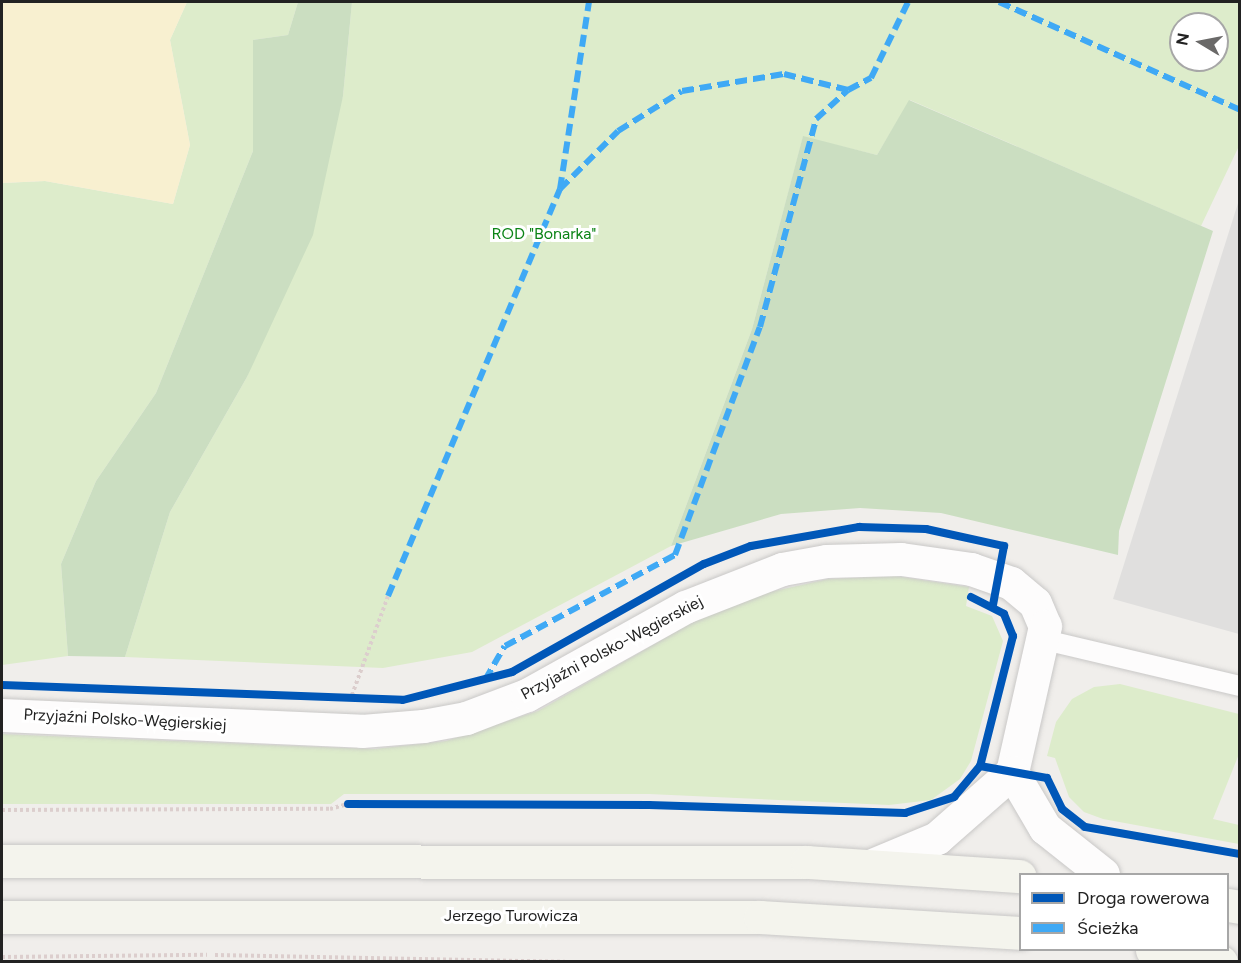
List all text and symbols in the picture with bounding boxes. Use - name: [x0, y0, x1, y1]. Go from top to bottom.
- north arrow: [1169, 12, 1229, 72]
- text: N: [1172, 31, 1193, 47]
- park label: ROD "Bonarka": [492, 224, 596, 244]
- street label: Przyjaźni Polsko-Węgierskiej: [518, 592, 706, 704]
- street label: Przyjaźni Polsko-Węgierskiej: [23, 705, 227, 735]
- legend: [1019, 873, 1229, 951]
- text: Droga rowerowa: [1077, 887, 1209, 909]
- street label: Jerzego Turowicza: [444, 906, 578, 926]
- text: Ścieżka: [1077, 917, 1138, 939]

